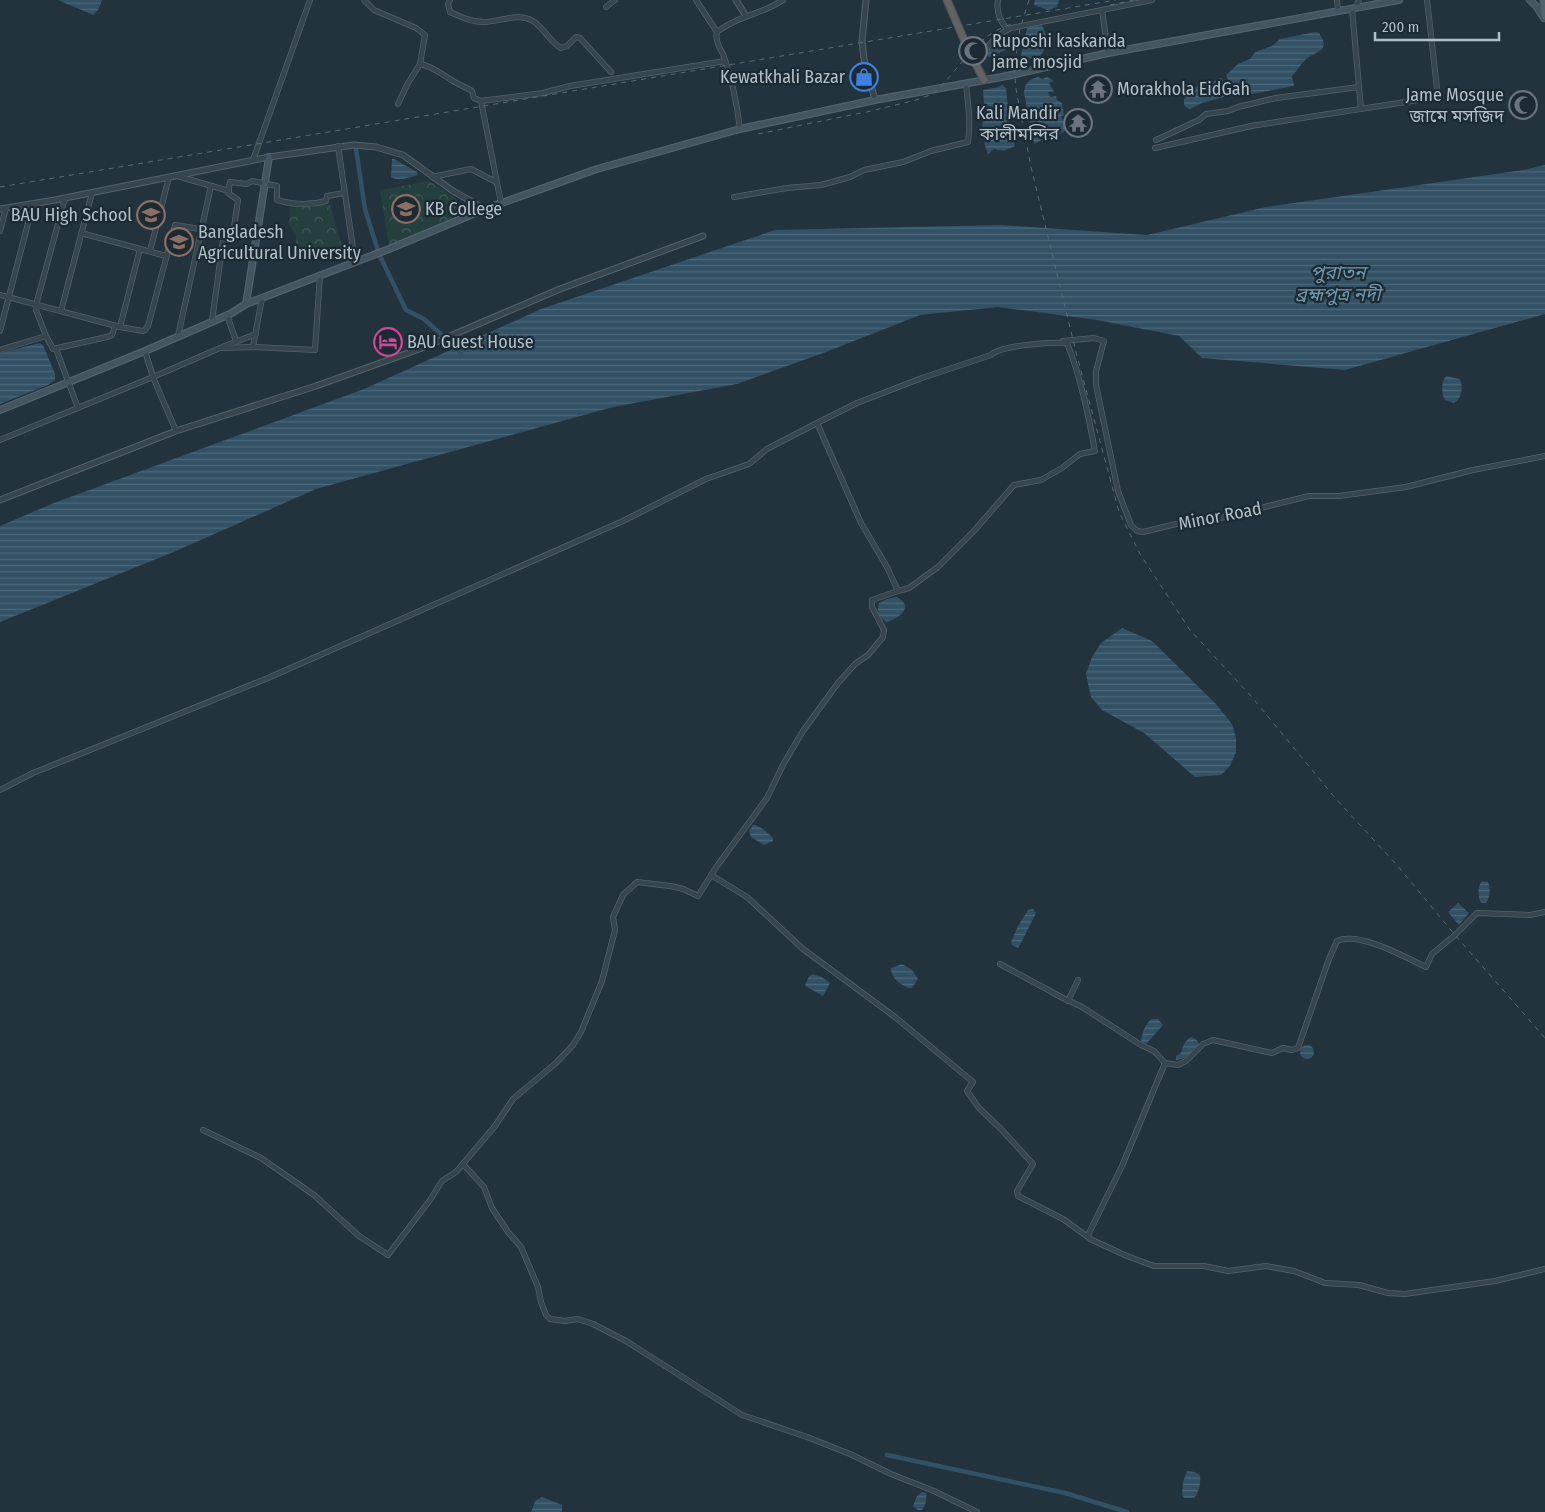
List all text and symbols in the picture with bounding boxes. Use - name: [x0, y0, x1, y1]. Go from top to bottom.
- scale bar: [1375, 10, 1499, 42]
- text: 200 m: [1382, 18, 1419, 36]
- place label: Ruposhi kaskanda jame mosjid: [991, 30, 1126, 73]
- mosque icon: Ruposhi kaskanda jame mosjid: [958, 36, 988, 66]
- shop icon: Kewatkhali Bazar: [849, 62, 879, 92]
- place label: Kewatkhali Bazar: [720, 66, 846, 88]
- temple icon: Morakhola EidGah: [1083, 74, 1113, 104]
- place label: Morakhola EidGah: [1117, 78, 1250, 100]
- place label: Jame Mosque জামে মসজিদ: [1405, 84, 1505, 127]
- mosque icon: Jame Mosque জামে মসজিদ: [1508, 90, 1538, 120]
- place label: Kali Mandir কালীমন্দির: [976, 102, 1060, 145]
- temple icon: Kali Mandir কালীমন্দির: [1063, 108, 1093, 138]
- school or university icon: KB College: [391, 194, 421, 224]
- place label: KB College: [425, 198, 502, 220]
- school or university icon: BAU High School: [136, 200, 166, 230]
- place label: BAU High School: [11, 204, 132, 226]
- place label: Bangladesh Agricultural University: [198, 221, 361, 264]
- school or university icon: Bangladesh Agricultural University: [164, 227, 194, 257]
- water label: পুরাতন ব্রহ্মপুত্র নদী: [1295, 261, 1384, 306]
- hotel icon: BAU Guest House: [373, 327, 403, 357]
- place label: BAU Guest House: [407, 331, 534, 353]
- street label: Minor Road: [1177, 497, 1263, 535]

